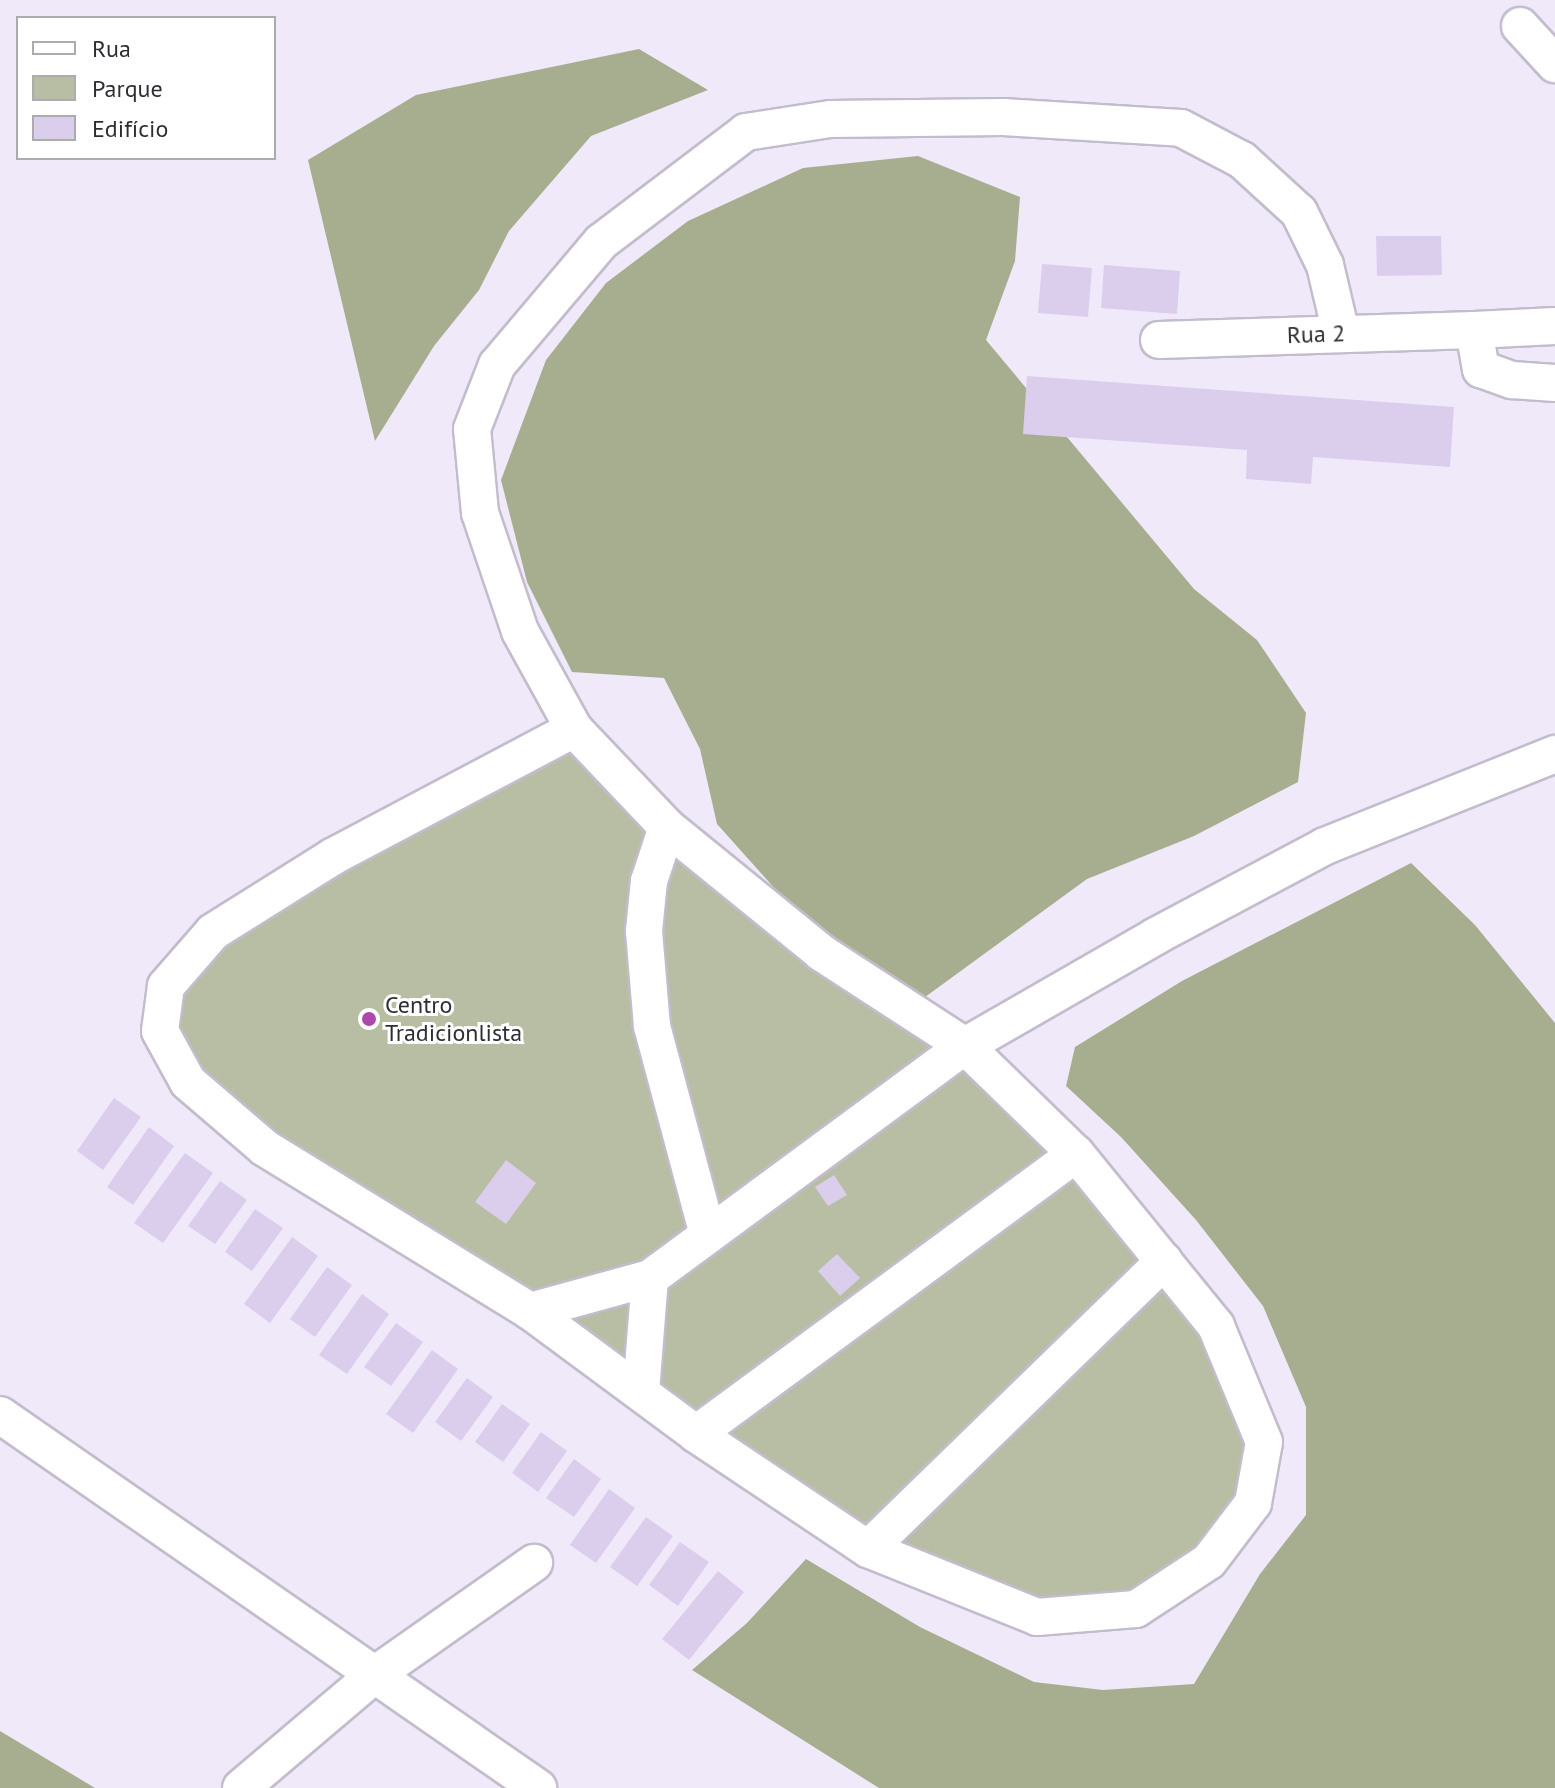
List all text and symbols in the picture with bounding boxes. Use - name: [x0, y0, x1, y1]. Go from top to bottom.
- legend: [16, 16, 276, 160]
- text: Rua: [92, 33, 131, 64]
- text: Parque: [92, 73, 163, 104]
- text: Edifício: [92, 113, 168, 144]
- street label: Rua 2: [1286, 319, 1346, 349]
- place label: Centro Tradicionlista: [385, 991, 522, 1047]
- marker: Centro Tradicionlista: [360, 1010, 378, 1028]

